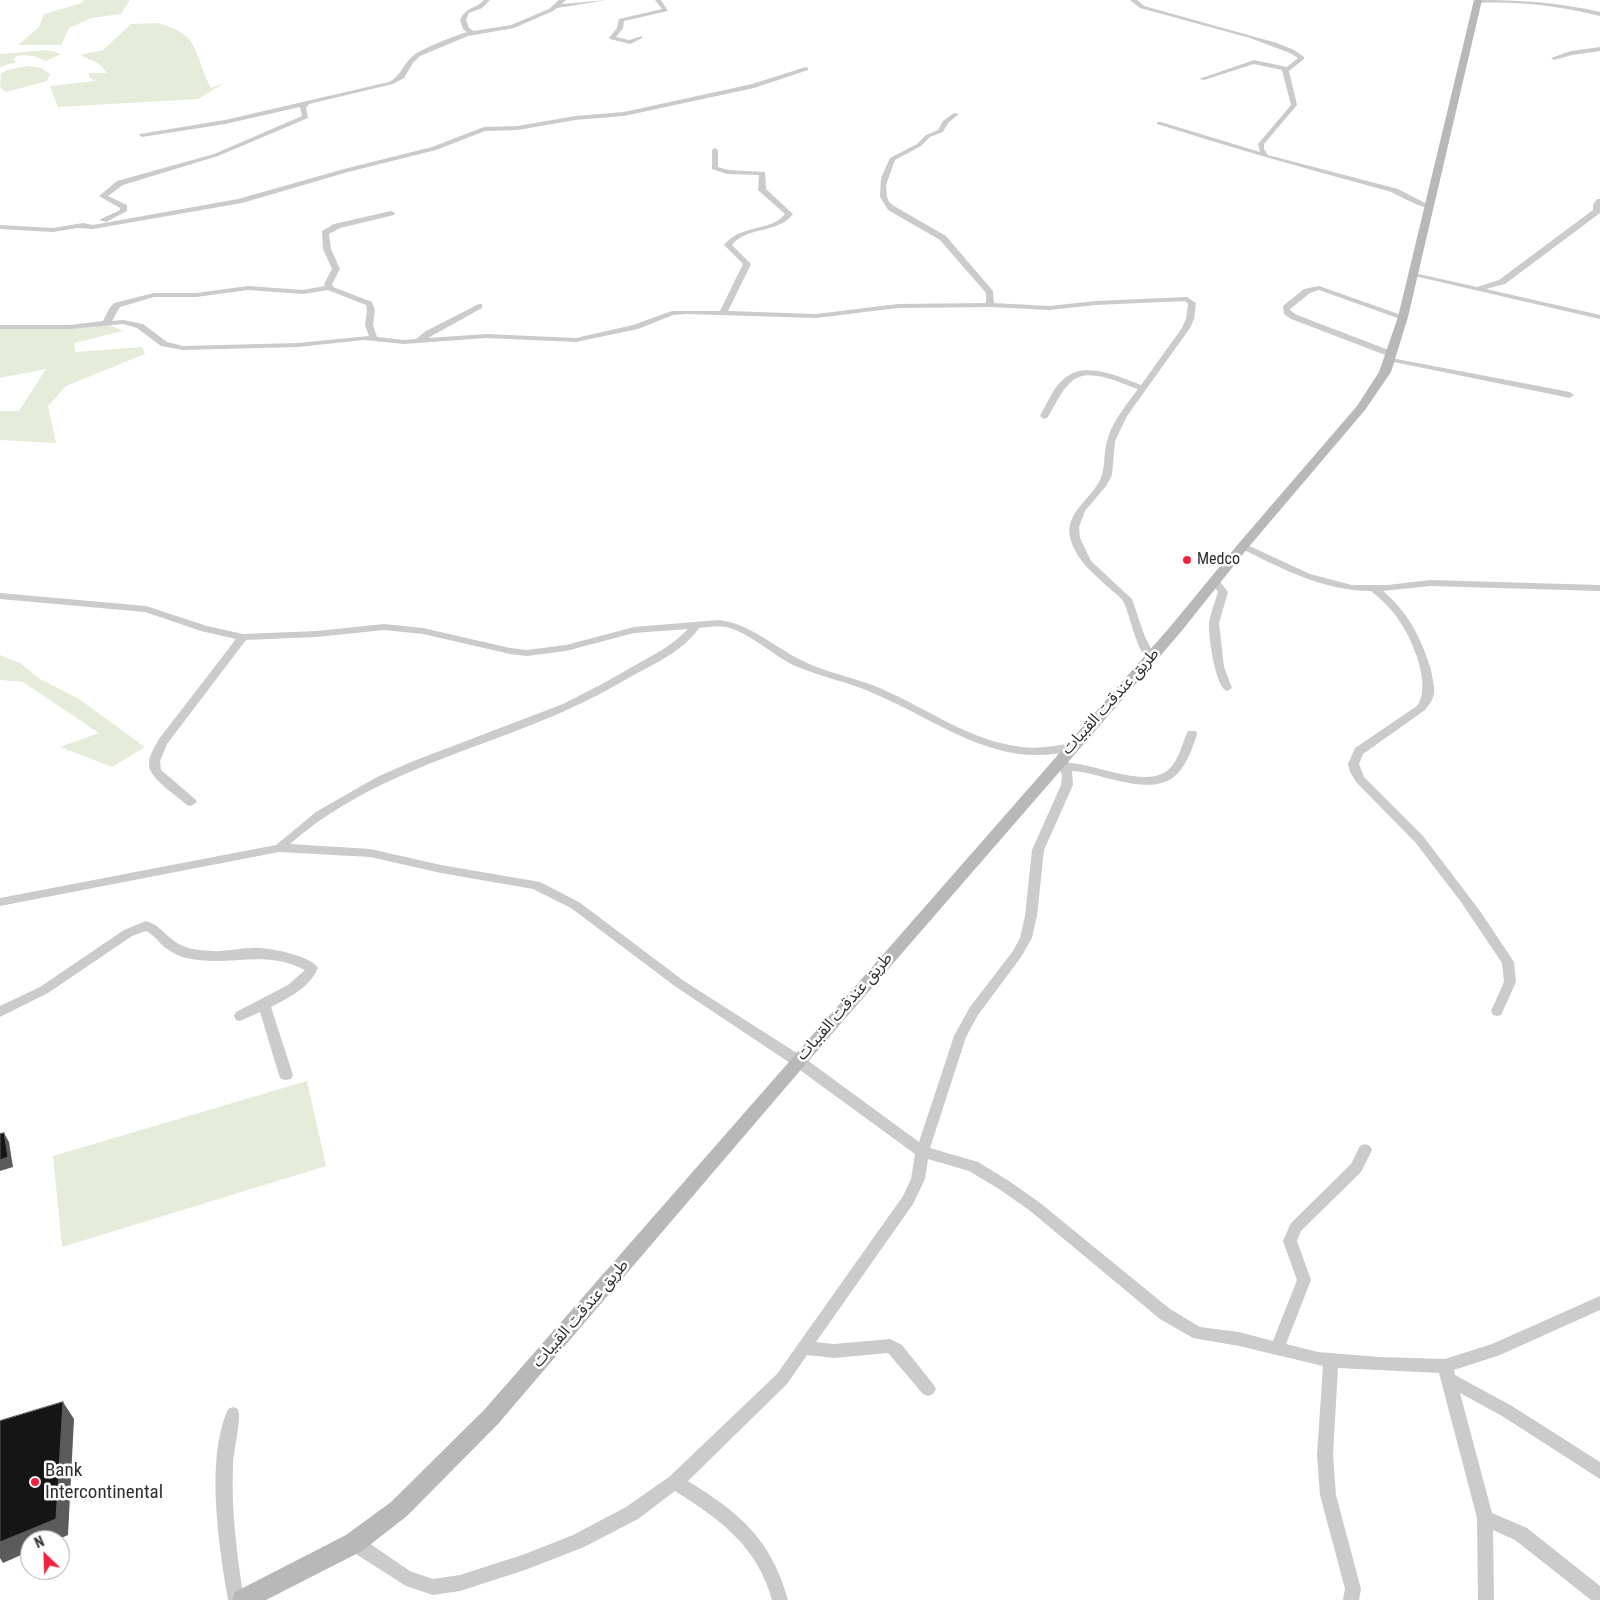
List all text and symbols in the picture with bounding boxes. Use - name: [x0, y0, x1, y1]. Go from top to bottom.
- place label: Medco: [1197, 550, 1240, 570]
- marker: Medco: [1181, 554, 1193, 566]
- street label: طريق عندقت القبيات: [1058, 645, 1164, 759]
- street label: طريق عندقت القبيات: [793, 949, 897, 1065]
- street label: طريق عندقت القبيات: [529, 1256, 633, 1372]
- place label: Bank Intercontinental: [45, 1460, 163, 1504]
- marker: Bank Intercontinental: [29, 1476, 41, 1488]
- north arrow: [20, 1530, 70, 1580]
- text: N: [32, 1533, 46, 1551]

